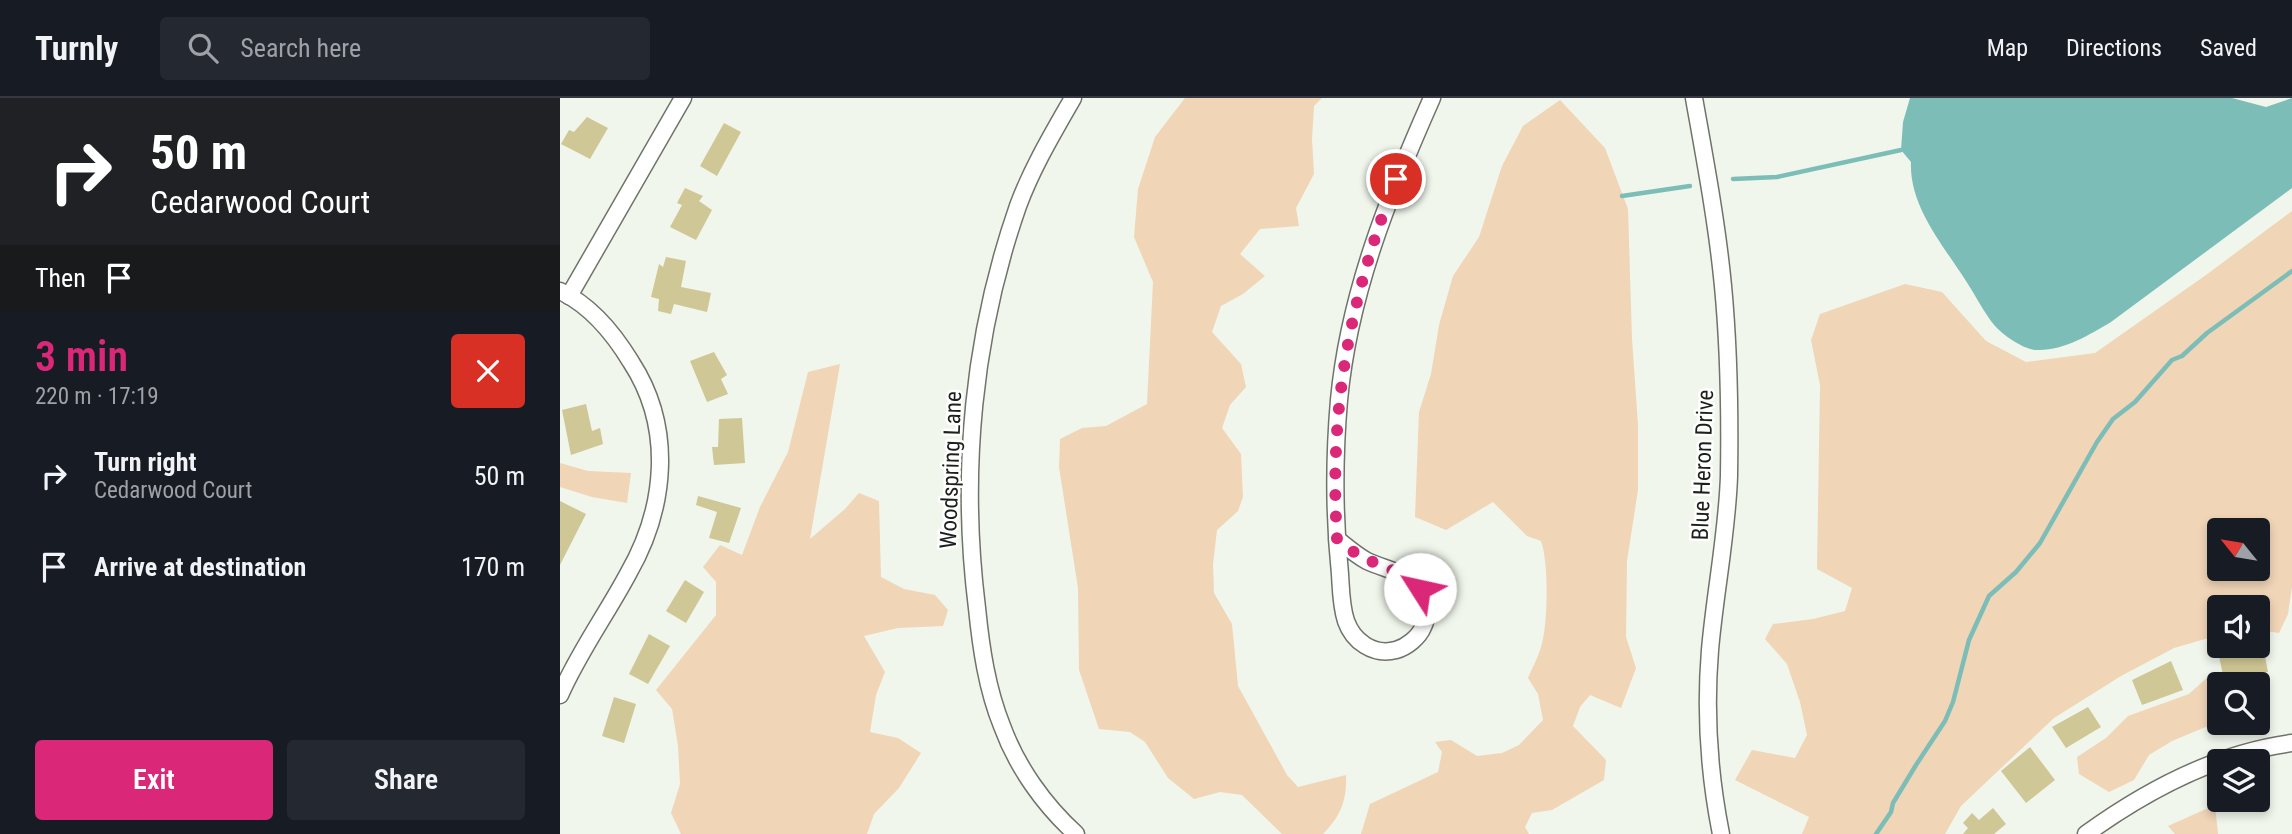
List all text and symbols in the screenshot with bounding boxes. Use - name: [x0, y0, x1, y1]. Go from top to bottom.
- search box: [160, 17, 650, 80]
- text: Turnly: [35, 29, 118, 68]
- icon: search: [184, 29, 222, 67]
- text: Search here: [240, 33, 361, 63]
- text: Map: [1987, 34, 2028, 62]
- text: Directions: [2066, 34, 2162, 62]
- text: Saved: [2200, 34, 2257, 62]
- text: 50 m: [150, 124, 247, 181]
- icon: right: [35, 126, 126, 217]
- pin: [1366, 149, 1426, 209]
- icon: arrive: [1377, 160, 1415, 198]
- text: Cedarwood Court: [150, 183, 370, 221]
- icon: arrive: [100, 259, 138, 297]
- text: Then: [35, 263, 86, 293]
- text: 3 min: [35, 332, 128, 381]
- button: close: [451, 334, 525, 408]
- text: 220 m · 17:19: [35, 383, 159, 410]
- street label: Blue Heron Drive: [1687, 389, 1719, 541]
- street label: Woodspring Lane: [935, 391, 967, 549]
- text: Turn right: [94, 447, 196, 477]
- icon: right: [35, 457, 73, 495]
- text: 50 m: [474, 461, 525, 491]
- text: Cedarwood Court: [94, 477, 252, 504]
- north arrow: [2207, 518, 2270, 581]
- map controls: [2207, 518, 2270, 812]
- icon: arrive: [35, 548, 73, 586]
- text: Arrive at destination: [94, 552, 306, 582]
- text: 170 m: [461, 552, 525, 582]
- position arrow: [1383, 552, 1457, 626]
- button: sound: [2207, 595, 2270, 658]
- button: search: [2207, 672, 2270, 735]
- button: Exit: [35, 740, 273, 820]
- button: Share: [287, 740, 525, 820]
- button: layers: [2207, 749, 2270, 812]

